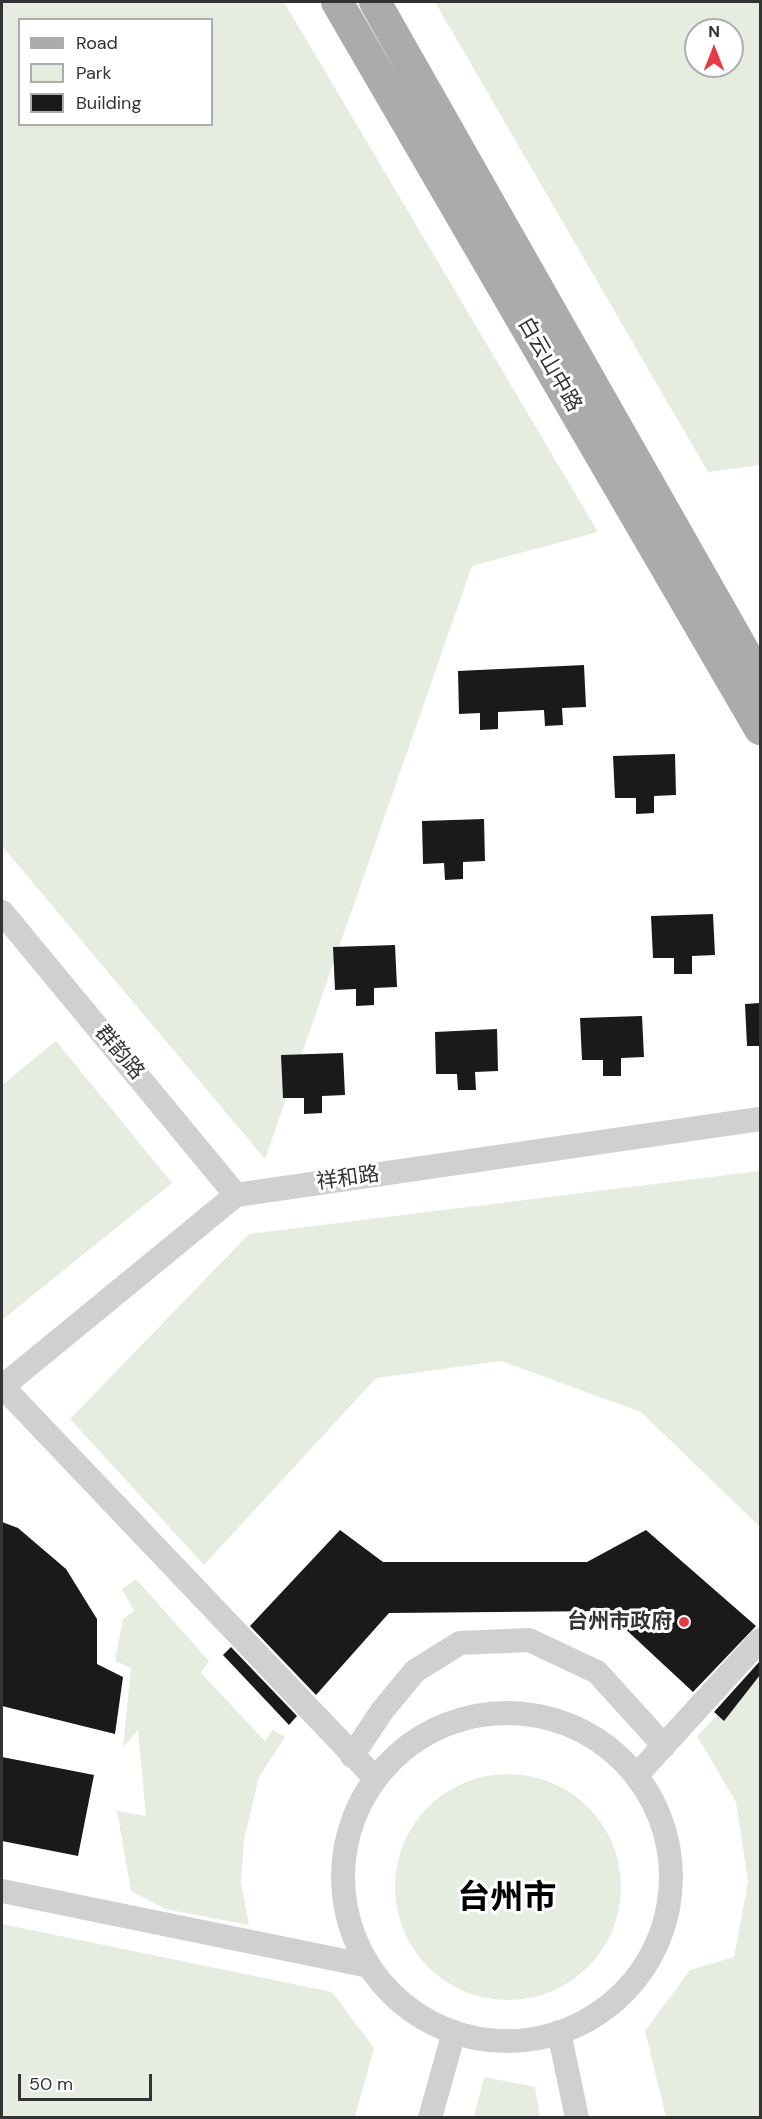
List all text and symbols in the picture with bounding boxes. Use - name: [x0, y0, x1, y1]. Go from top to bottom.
- legend: [18, 18, 213, 126]
- north arrow: [684, 18, 744, 78]
- text: N: [708, 21, 720, 42]
- text: Road: [76, 31, 118, 55]
- text: Park: [76, 61, 112, 85]
- text: Building: [76, 91, 141, 115]
- street label: 白云山中路: [512, 313, 586, 417]
- street label: 群韵路: [89, 1021, 149, 1085]
- street label: 祥和路: [315, 1162, 381, 1196]
- place label: 台州市政府: [567, 1609, 672, 1635]
- marker: 台州市政府: [677, 1615, 691, 1629]
- district label: 台州市: [458, 1879, 556, 1919]
- scale bar: [21, 2062, 154, 2100]
- text: 50 m: [29, 2072, 73, 2096]

